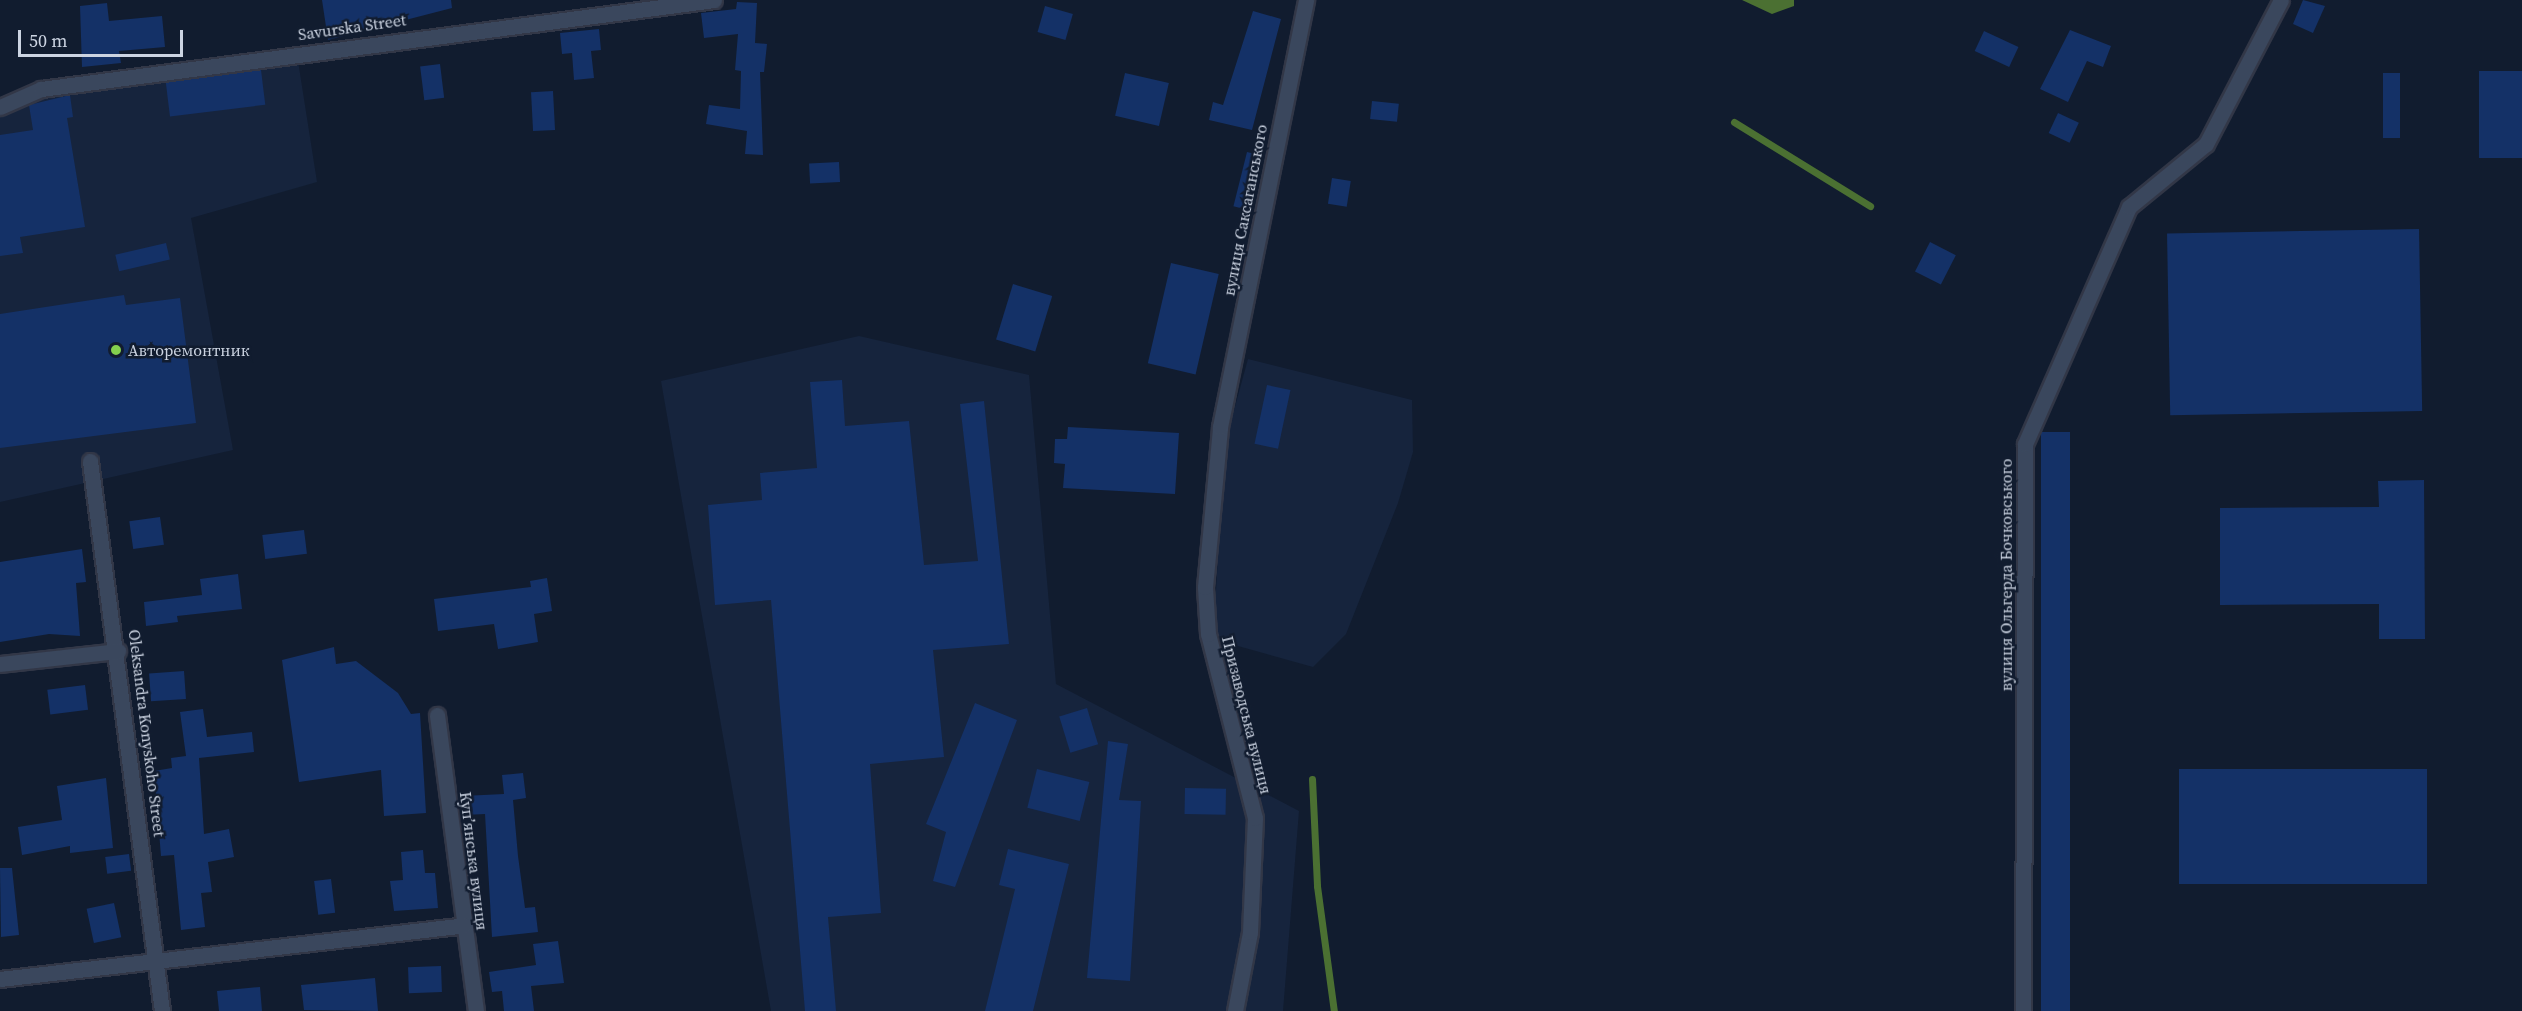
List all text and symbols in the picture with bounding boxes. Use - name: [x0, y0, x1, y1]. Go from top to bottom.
- street label: Savurska Street: [297, 10, 407, 44]
- scale bar: [21, 18, 186, 56]
- text: 50 m: [29, 28, 67, 53]
- street label: вулиця Саксаганського: [1219, 123, 1271, 297]
- place label: Авторемонтник: [128, 340, 250, 360]
- marker: Авторемонтник: [109, 343, 123, 357]
- street label: вулиця Ольгерда Бочковського: [1996, 459, 2016, 691]
- street label: Oleksandra Konyskoho Street: [125, 628, 169, 838]
- street label: Призаводська вулиця: [1218, 634, 1276, 796]
- street label: Купʼянська вулиця: [456, 791, 492, 931]

